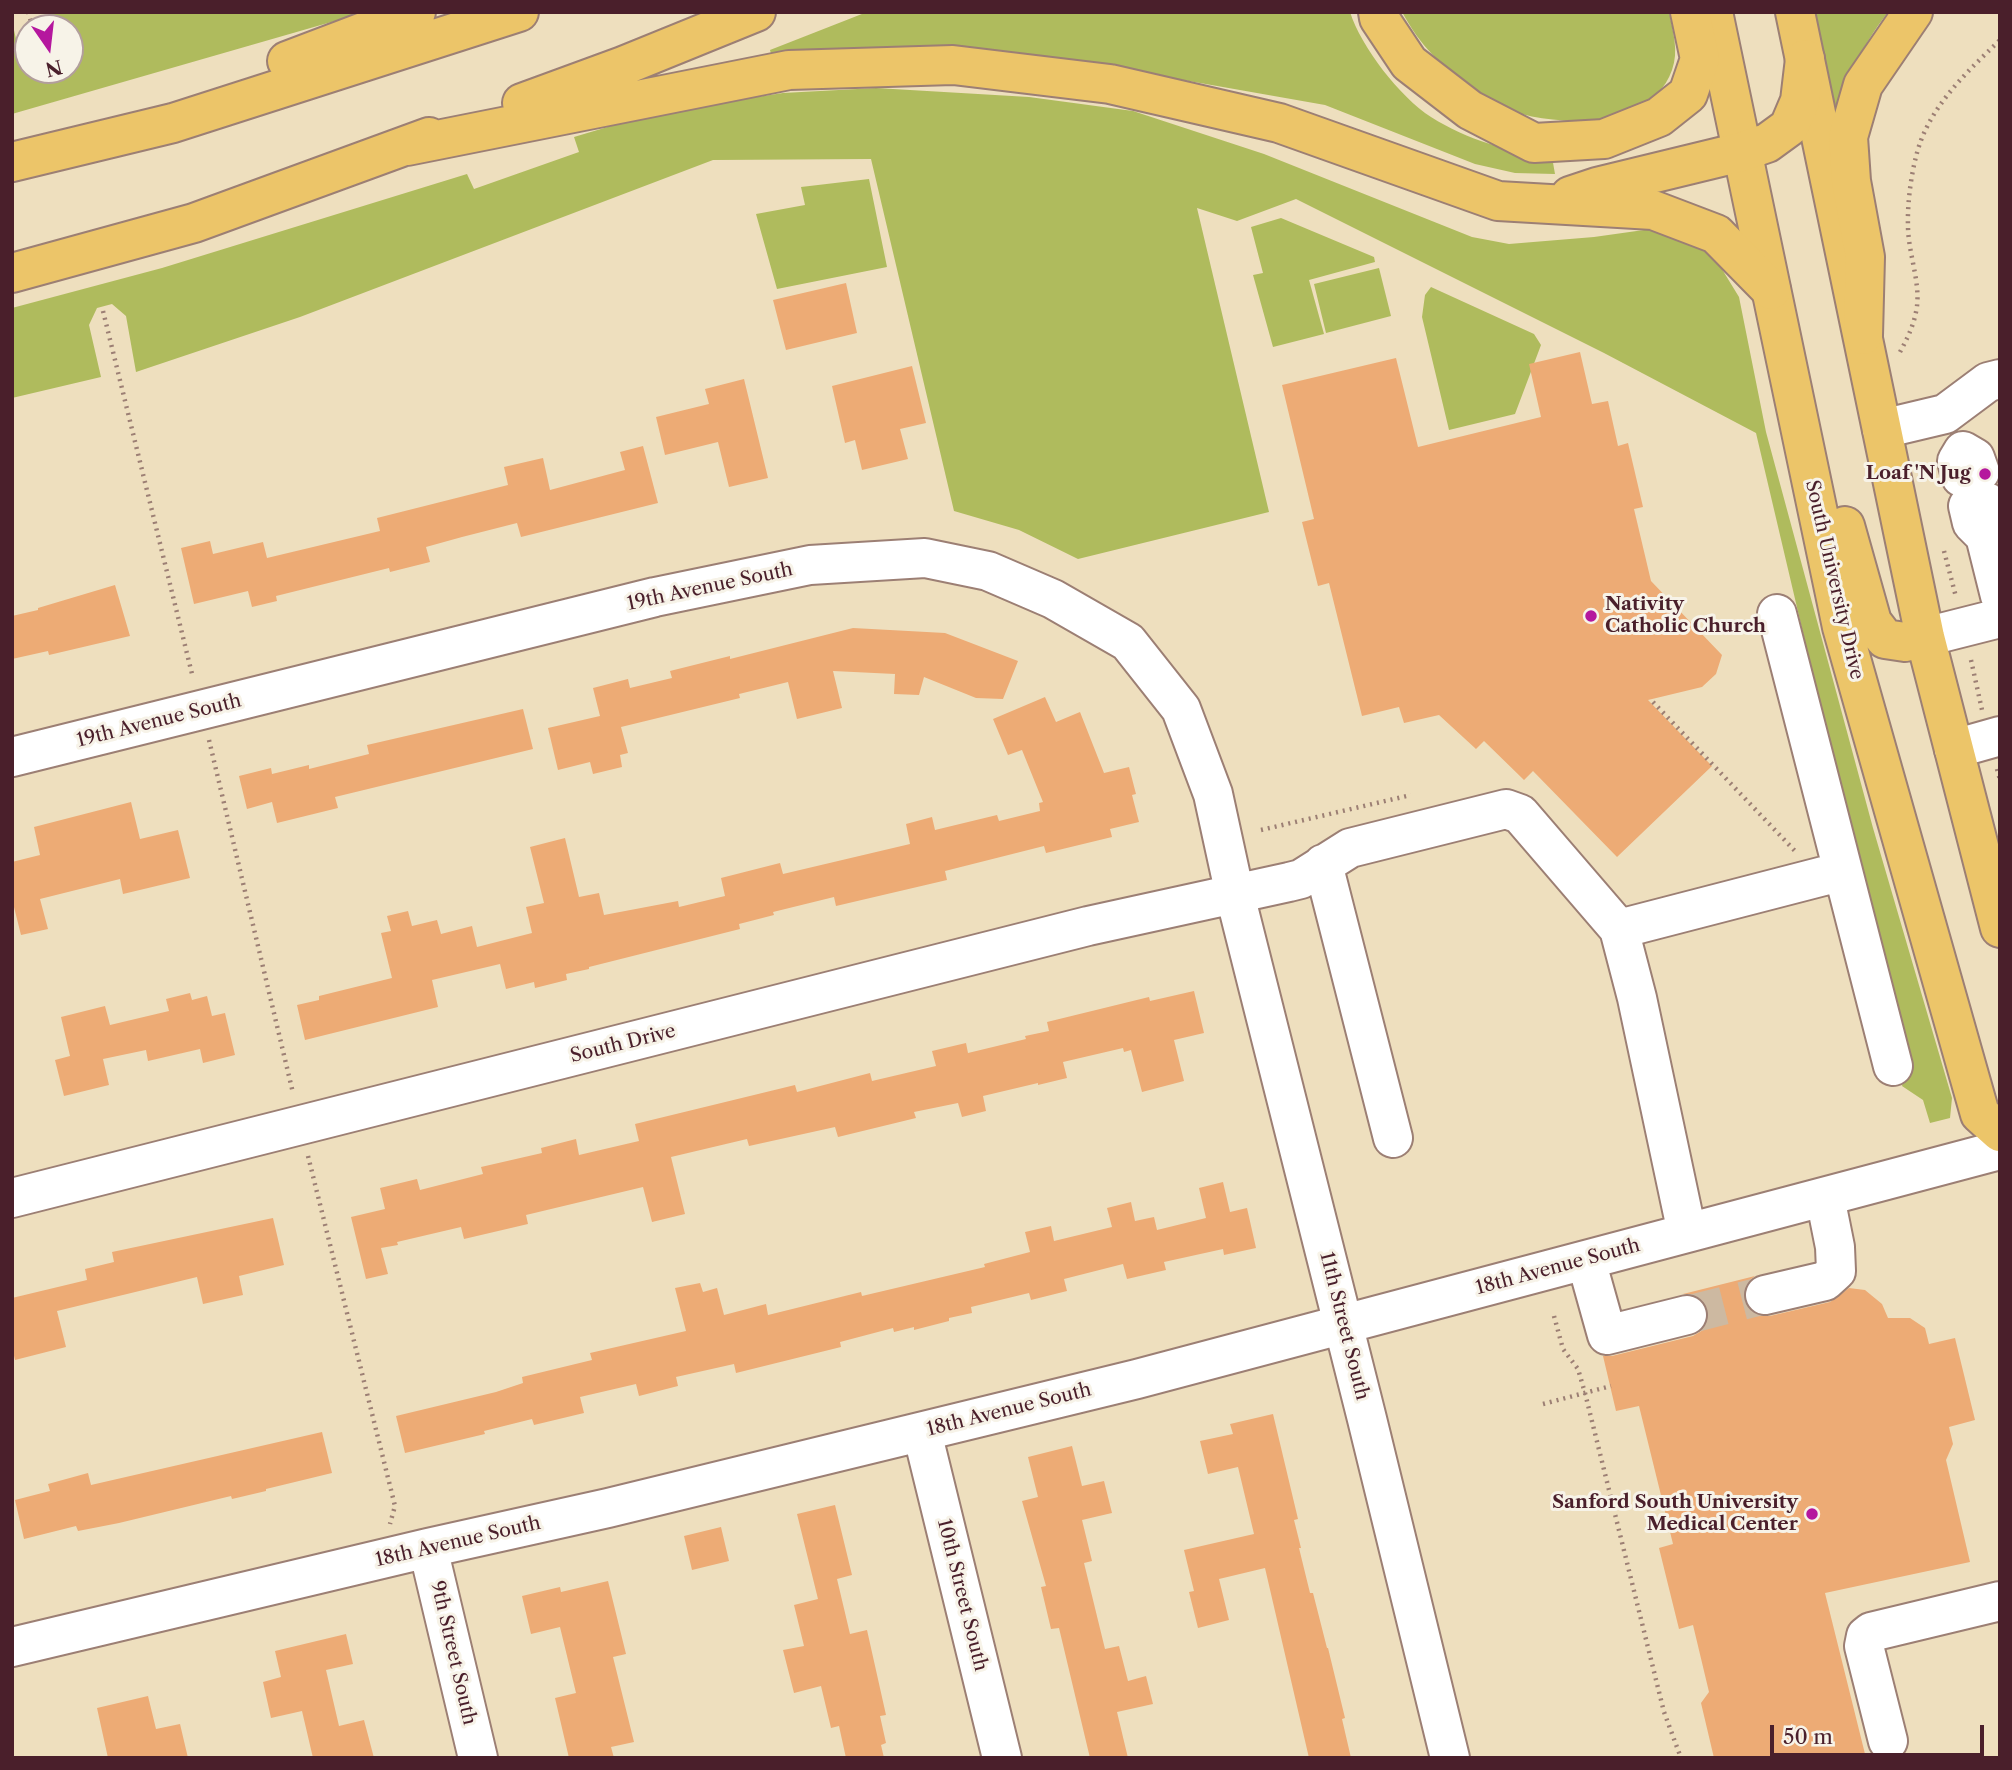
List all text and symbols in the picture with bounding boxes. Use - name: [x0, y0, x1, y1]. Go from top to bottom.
- north arrow: [14, 14, 84, 84]
- text: N: [43, 55, 65, 81]
- place label: Loaf 'N Jug: [1866, 463, 1971, 485]
- marker: Loaf 'N Jug: [1977, 466, 1993, 482]
- street label: South University Drive: [1800, 478, 1868, 682]
- street label: 19th Avenue South: [625, 558, 795, 616]
- place label: Nativity Catholic Church: [1605, 594, 1766, 638]
- marker: Nativity Catholic Church: [1583, 608, 1599, 624]
- street label: 19th Avenue South: [74, 690, 244, 752]
- street label: South Drive: [568, 1020, 678, 1068]
- street label: 18th Avenue South: [1473, 1234, 1643, 1300]
- street label: 11th Street South: [1315, 1250, 1373, 1402]
- street label: 18th Avenue South: [924, 1379, 1094, 1441]
- place label: Sanford South University Medical Center: [1552, 1492, 1798, 1536]
- marker: Sanford South University Medical Center: [1804, 1506, 1820, 1522]
- street label: 18th Avenue South: [373, 1512, 543, 1572]
- street label: 10th Street South: [932, 1517, 992, 1673]
- street label: 9th Street South: [425, 1579, 481, 1727]
- scale bar: [1774, 1710, 1988, 1754]
- text: 50 m: [1783, 1724, 1833, 1749]

